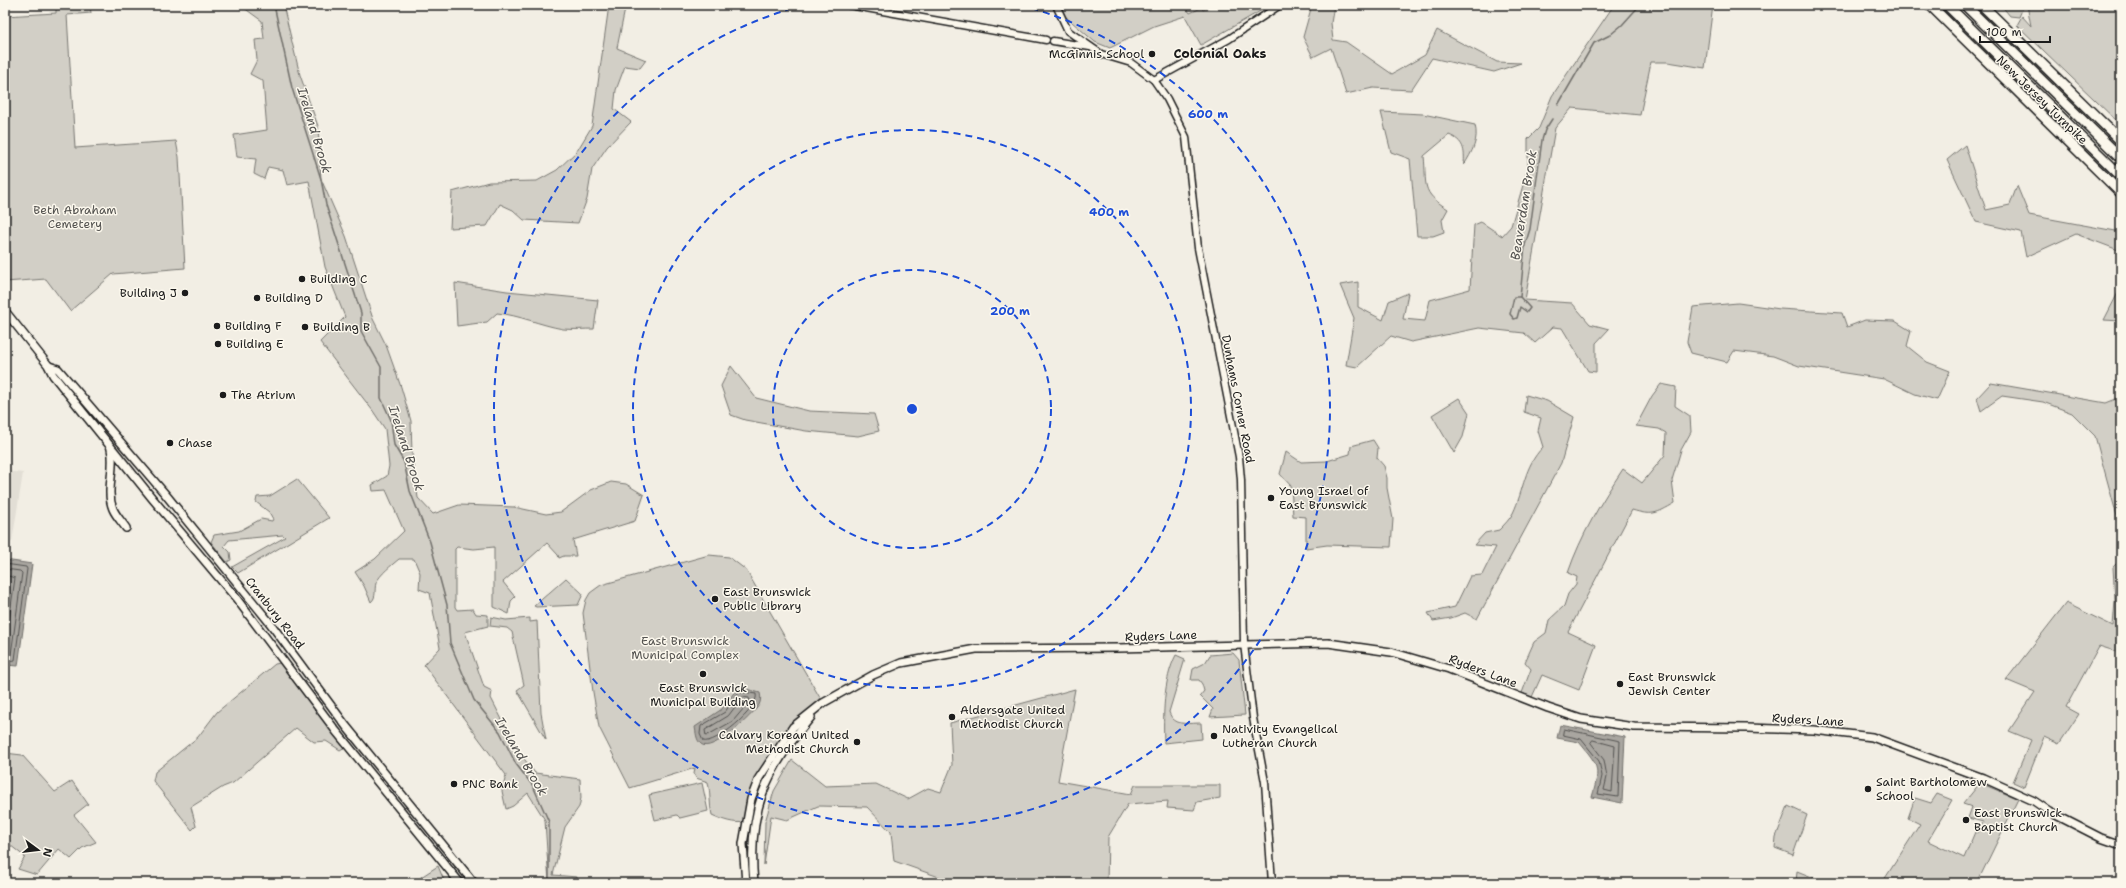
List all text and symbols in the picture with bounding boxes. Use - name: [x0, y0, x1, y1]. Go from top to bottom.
- scale bar: [1980, 18, 2050, 44]
- text: 100 m: [1986, 24, 2022, 40]
- district label: Colonial Oaks: [1174, 45, 1267, 62]
- place label: McGinnis School: [1049, 46, 1144, 62]
- marker: McGinnis School: [1147, 49, 1157, 59]
- street label: New Jersey Turnpike: [1993, 52, 2091, 148]
- water label: Ireland Brook: [293, 84, 336, 176]
- text: 600 m: [1188, 106, 1228, 122]
- water label: Beaverdam Brook: [1506, 148, 1541, 261]
- park label: Beth Abraham Cemetery: [33, 202, 117, 232]
- text: 400 m: [1089, 204, 1129, 220]
- place label: Building C: [310, 271, 367, 287]
- marker: Building C: [297, 274, 307, 284]
- place label: Building J: [120, 285, 177, 301]
- marker: Building J: [180, 288, 190, 298]
- place label: Building D: [265, 290, 323, 306]
- marker: Building D: [252, 293, 262, 303]
- text: 200 m: [990, 303, 1030, 319]
- place label: Building F: [225, 318, 282, 334]
- place label: Building B: [313, 319, 370, 335]
- marker: Building F: [212, 321, 222, 331]
- marker: Building B: [300, 322, 310, 332]
- street label: Dunhams Corner Road: [1218, 333, 1258, 465]
- place label: Building E: [226, 336, 284, 352]
- marker: Building E: [213, 339, 223, 349]
- place label: The Atrium: [231, 387, 296, 403]
- marker: The Atrium: [218, 390, 228, 400]
- water label: Ireland Brook: [384, 402, 429, 494]
- centre of rings: [905, 402, 919, 416]
- place label: Chase: [178, 435, 213, 451]
- marker: Chase: [165, 438, 175, 448]
- place label: Young Israel of East Brunswick: [1279, 483, 1369, 513]
- marker: Young Israel of East Brunswick: [1266, 493, 1276, 503]
- street label: Cranbury Road: [242, 574, 308, 653]
- place label: East Brunswick Public Library: [723, 584, 811, 614]
- marker: East Brunswick Public Library: [710, 594, 720, 604]
- street label: Ryders Lane: [1125, 627, 1198, 645]
- park label: East Brunswick Municipal Complex: [631, 633, 739, 663]
- street label: Ryders Lane: [1446, 651, 1520, 691]
- marker: East Brunswick Municipal Building: [698, 669, 708, 679]
- place label: East Brunswick Jewish Center: [1628, 669, 1716, 699]
- marker: East Brunswick Jewish Center: [1615, 679, 1625, 689]
- place label: East Brunswick Municipal Building: [650, 680, 756, 710]
- place label: Aldersgate United Methodist Church: [960, 702, 1065, 732]
- street label: Ryders Lane: [1772, 710, 1845, 730]
- marker: Aldersgate United Methodist Church: [947, 712, 957, 722]
- water label: Ireland Brook: [491, 713, 552, 799]
- place label: Nativity Evangelical Lutheran Church: [1222, 721, 1338, 751]
- place label: Calvary Korean United Methodist Church: [719, 727, 849, 757]
- marker: Nativity Evangelical Lutheran Church: [1209, 731, 1219, 741]
- marker: Calvary Korean United Methodist Church: [852, 737, 862, 747]
- place label: Saint Bartholomew School: [1876, 774, 1987, 804]
- place label: PNC Bank: [462, 776, 518, 792]
- marker: PNC Bank: [449, 779, 459, 789]
- marker: Saint Bartholomew School: [1863, 784, 1873, 794]
- place label: East Brunswick Baptist Church: [1974, 805, 2062, 835]
- marker: East Brunswick Baptist Church: [1961, 815, 1971, 825]
- north arrow: [18, 830, 58, 870]
- text: N: [39, 846, 56, 859]

